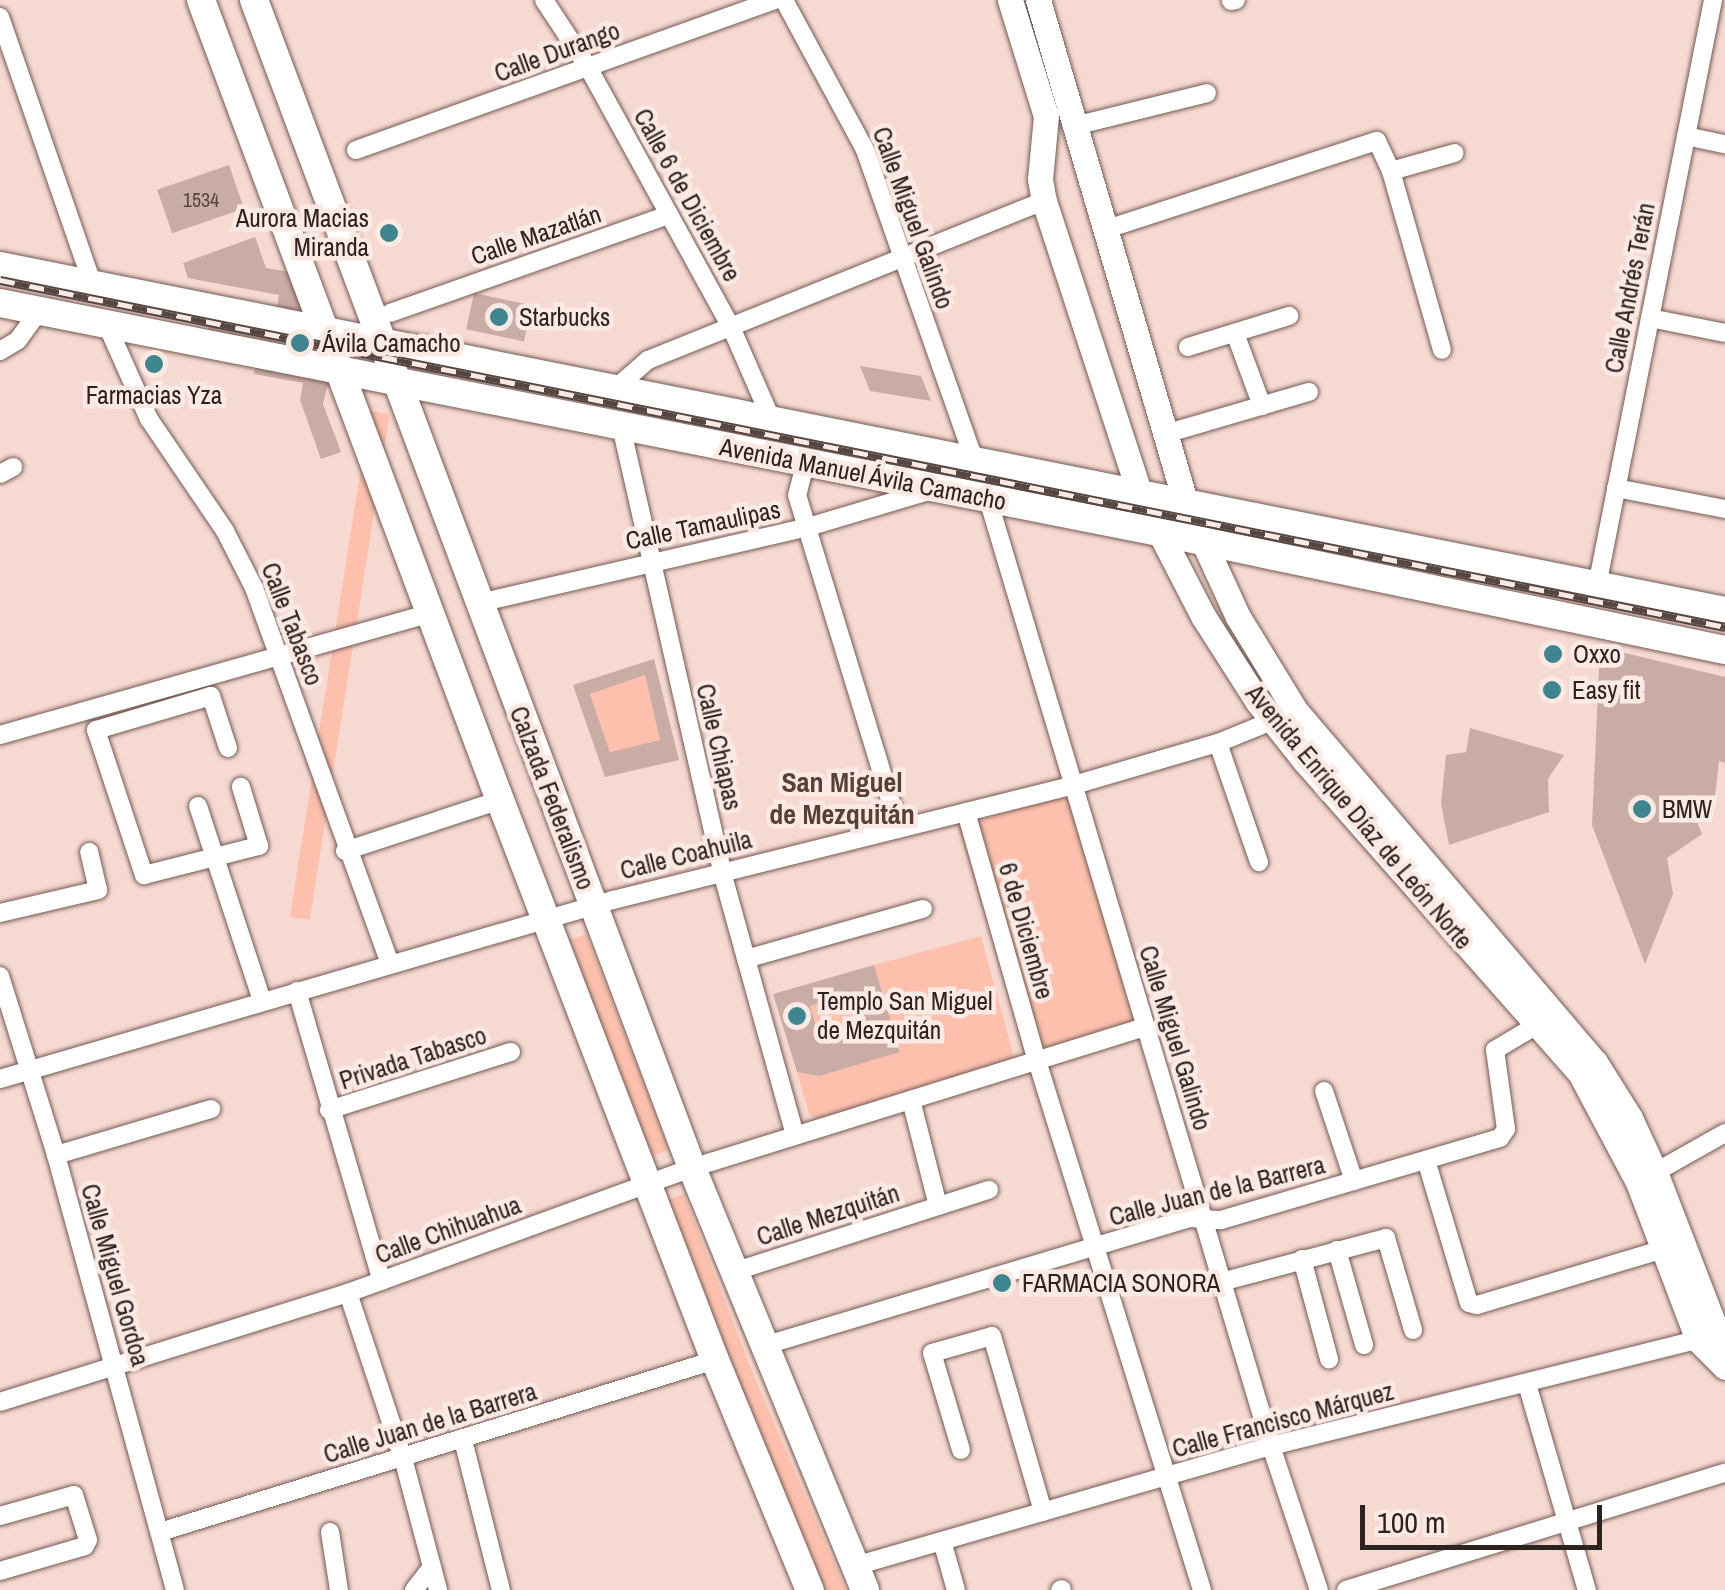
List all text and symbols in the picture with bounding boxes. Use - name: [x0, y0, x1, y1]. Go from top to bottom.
- street label: Calle Durango: [490, 15, 624, 89]
- street label: Calle 6 de Diciembre: [627, 104, 747, 286]
- street label: Calle Miguel Galindo: [866, 123, 960, 313]
- house number: 1534: [183, 187, 219, 211]
- street label: Calle Mazatlán: [467, 199, 605, 271]
- street label: Calle Andrés Terán: [1599, 200, 1661, 376]
- place label: Aurora Macias Miranda: [236, 204, 369, 263]
- marker: Aurora Macias Miranda: [378, 222, 400, 244]
- place label: Starbucks: [519, 302, 610, 332]
- marker: Starbucks: [488, 306, 510, 328]
- place label: Ávila Camacho: [322, 328, 461, 358]
- marker: Ávila Camacho: [287, 330, 313, 356]
- marker: Farmacias Yza: [143, 353, 165, 375]
- place label: Farmacias Yza: [86, 380, 222, 410]
- street label: Avenida Manuel Ávila Camacho: [717, 431, 1009, 517]
- street label: Calle Tamaulipas: [623, 494, 783, 556]
- street label: Calle Tabasco: [255, 558, 329, 690]
- place label: Oxxo: [1573, 639, 1621, 669]
- marker: Oxxo: [1542, 643, 1564, 665]
- place label: Easy fit: [1572, 675, 1640, 705]
- street label: Avenida Enrique Díaz de León Norte: [1240, 679, 1478, 955]
- marker: Easy fit: [1541, 679, 1563, 701]
- street label: Calle Chiapas: [690, 681, 748, 813]
- street label: Calzada Federalismo: [503, 702, 601, 894]
- district label: San Miguel de Mezquitán: [769, 765, 915, 831]
- place label: BMW: [1662, 794, 1712, 824]
- marker: BMW: [1631, 798, 1653, 820]
- street label: Calle Coahuila: [617, 824, 755, 886]
- street label: 6 de Diciembre: [992, 860, 1060, 1002]
- street label: Calle Miguel Galindo: [1133, 942, 1217, 1134]
- place label: Templo San Miguel de Mezquitán: [817, 987, 992, 1046]
- marker: Templo San Miguel de Mezquitán: [786, 1005, 808, 1027]
- street label: Privada Tabasco: [336, 1020, 490, 1096]
- street label: Calle Juan de la Barrera: [1106, 1150, 1328, 1232]
- street label: Calle Mezquitán: [753, 1178, 903, 1252]
- street label: Calle Miguel Gordoa: [75, 1181, 155, 1369]
- street label: Calle Chihuahua: [371, 1190, 525, 1270]
- place label: FARMACIA SONORA: [1022, 1268, 1221, 1298]
- marker: FARMACIA SONORA: [991, 1272, 1013, 1294]
- street label: Calle Juan de la Barrera: [320, 1376, 540, 1470]
- street label: Calle Francisco Márquez: [1169, 1376, 1397, 1464]
- scale bar: [1365, 1485, 1608, 1547]
- text: 100 m: [1377, 1502, 1445, 1542]

